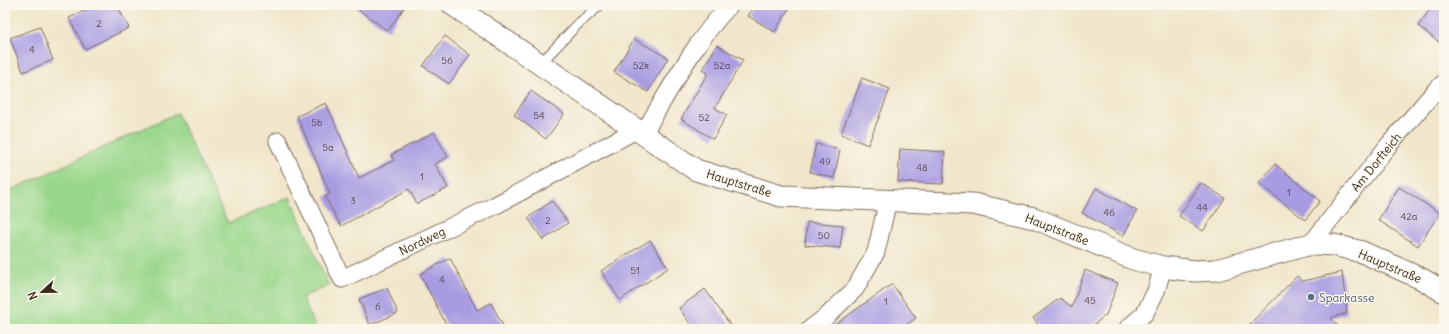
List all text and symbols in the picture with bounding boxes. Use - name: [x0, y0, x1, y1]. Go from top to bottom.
- house number: 2: [96, 17, 102, 30]
- house number: 4: [29, 43, 35, 56]
- house number: 56: [441, 54, 453, 67]
- house number: 52k: [633, 59, 649, 72]
- house number: 52a: [714, 59, 731, 72]
- house number: 54: [533, 109, 545, 122]
- house number: 52: [698, 111, 710, 124]
- house number: 5b: [311, 116, 323, 129]
- street label: Am Dorfteich: [1348, 130, 1404, 194]
- house number: 5a: [322, 141, 334, 154]
- house number: 49: [819, 155, 831, 168]
- house number: 48: [916, 161, 928, 174]
- street label: Hauptstraße: [705, 166, 773, 200]
- house number: 1: [420, 170, 424, 183]
- house number: 1: [1287, 186, 1291, 199]
- house number: 3: [350, 194, 356, 207]
- house number: 44: [1196, 201, 1208, 214]
- house number: 46: [1103, 206, 1115, 219]
- street label: Hauptstraße: [1023, 210, 1091, 248]
- house number: 42a: [1401, 210, 1418, 223]
- house number: 2: [545, 214, 551, 227]
- street label: Nordweg: [397, 223, 447, 259]
- house number: 50: [818, 229, 830, 242]
- street label: Hauptstraße: [1356, 246, 1424, 286]
- house number: 51: [630, 264, 640, 277]
- north arrow: [22, 272, 62, 312]
- house number: 4: [439, 273, 445, 286]
- text: N: [25, 290, 41, 302]
- place label: Sparkasse: [1319, 290, 1375, 305]
- marker: Sparkasse: [1306, 292, 1316, 302]
- house number: 45: [1084, 294, 1096, 307]
- house number: 1: [884, 295, 888, 308]
- house number: 6: [375, 300, 381, 313]

